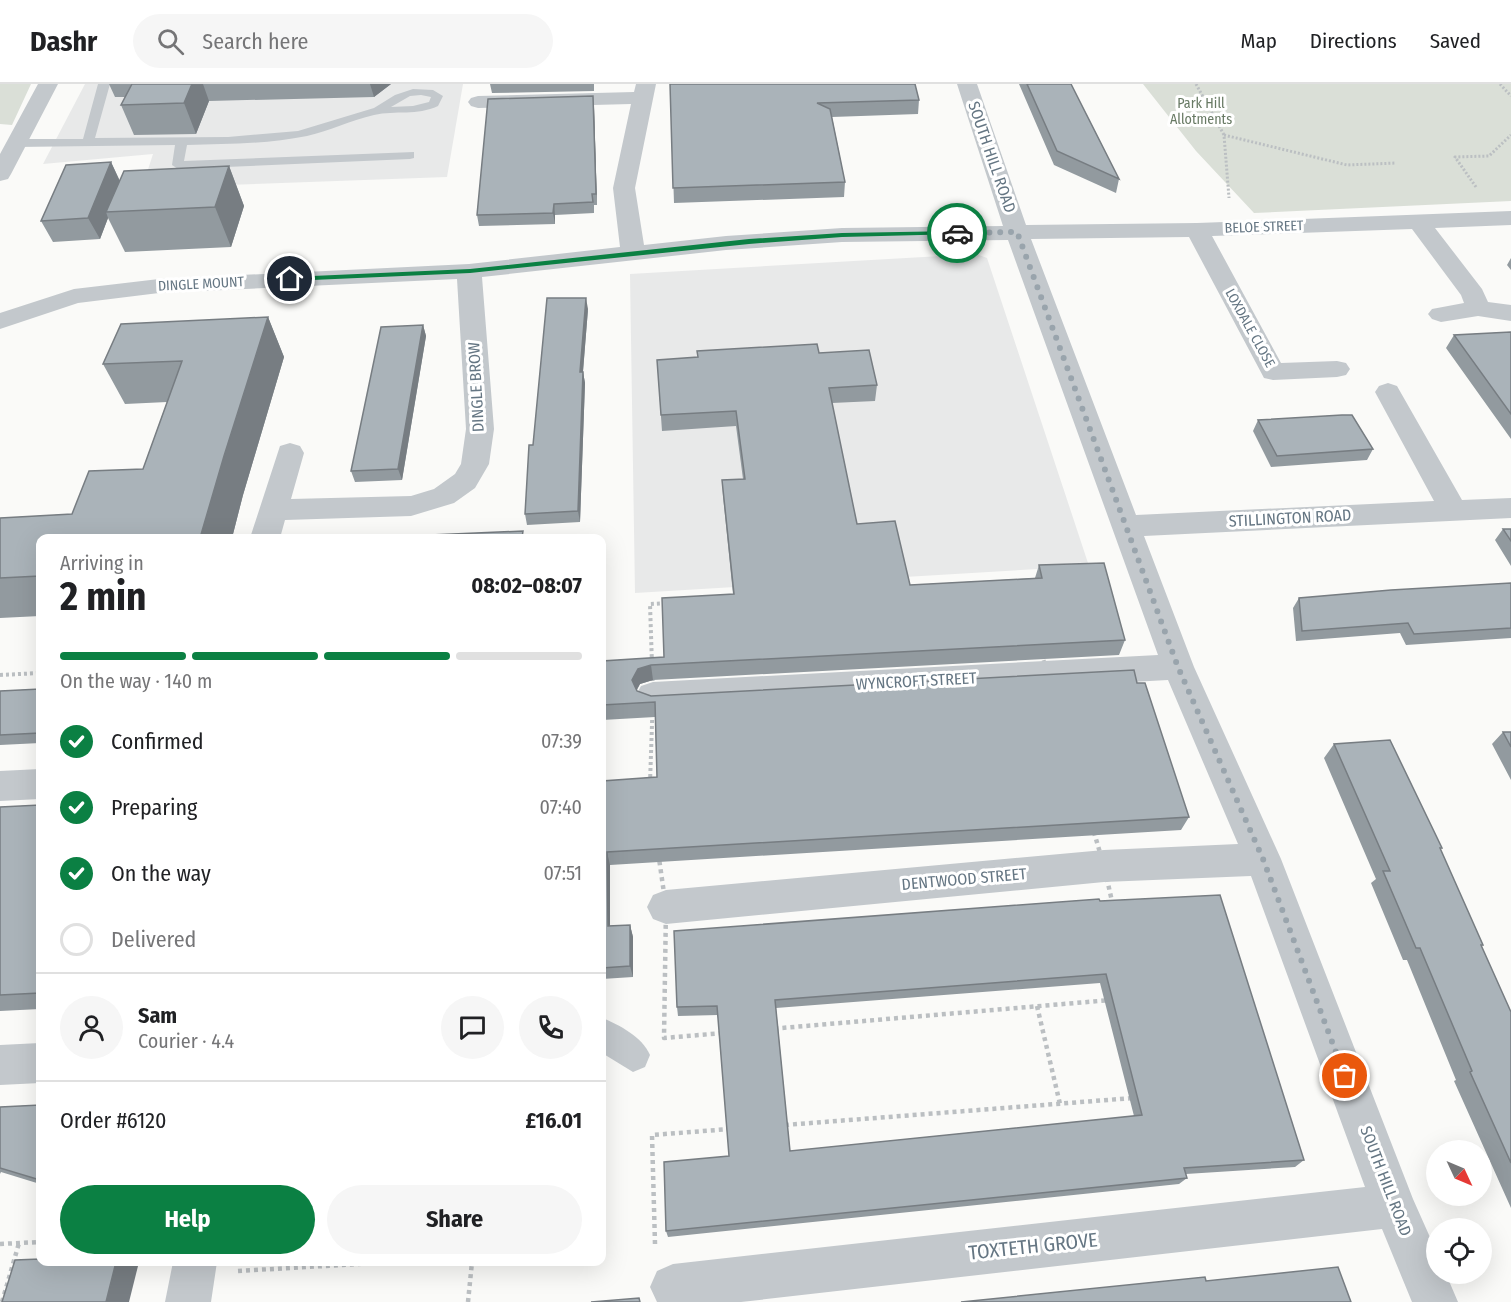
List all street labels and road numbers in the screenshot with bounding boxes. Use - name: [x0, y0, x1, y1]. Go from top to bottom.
- street label: SOUTH HILL ROAD: [964, 99, 1020, 215]
- street label: BELOE STREET: [1224, 217, 1304, 237]
- street label: DINGLE MOUNT: [158, 273, 245, 295]
- street label: LOXDALE CLOSE: [1221, 286, 1279, 371]
- street label: DINGLE BROW: [464, 342, 488, 432]
- street label: STILLINGTON ROAD: [1228, 505, 1352, 531]
- street label: WYNCROFT STREET: [855, 668, 977, 694]
- street label: DENTWOOD STREET: [901, 864, 1028, 894]
- street label: SOUTH HILL ROAD: [1356, 1123, 1416, 1239]
- street label: TOXTETH GROVE: [967, 1227, 1099, 1265]

